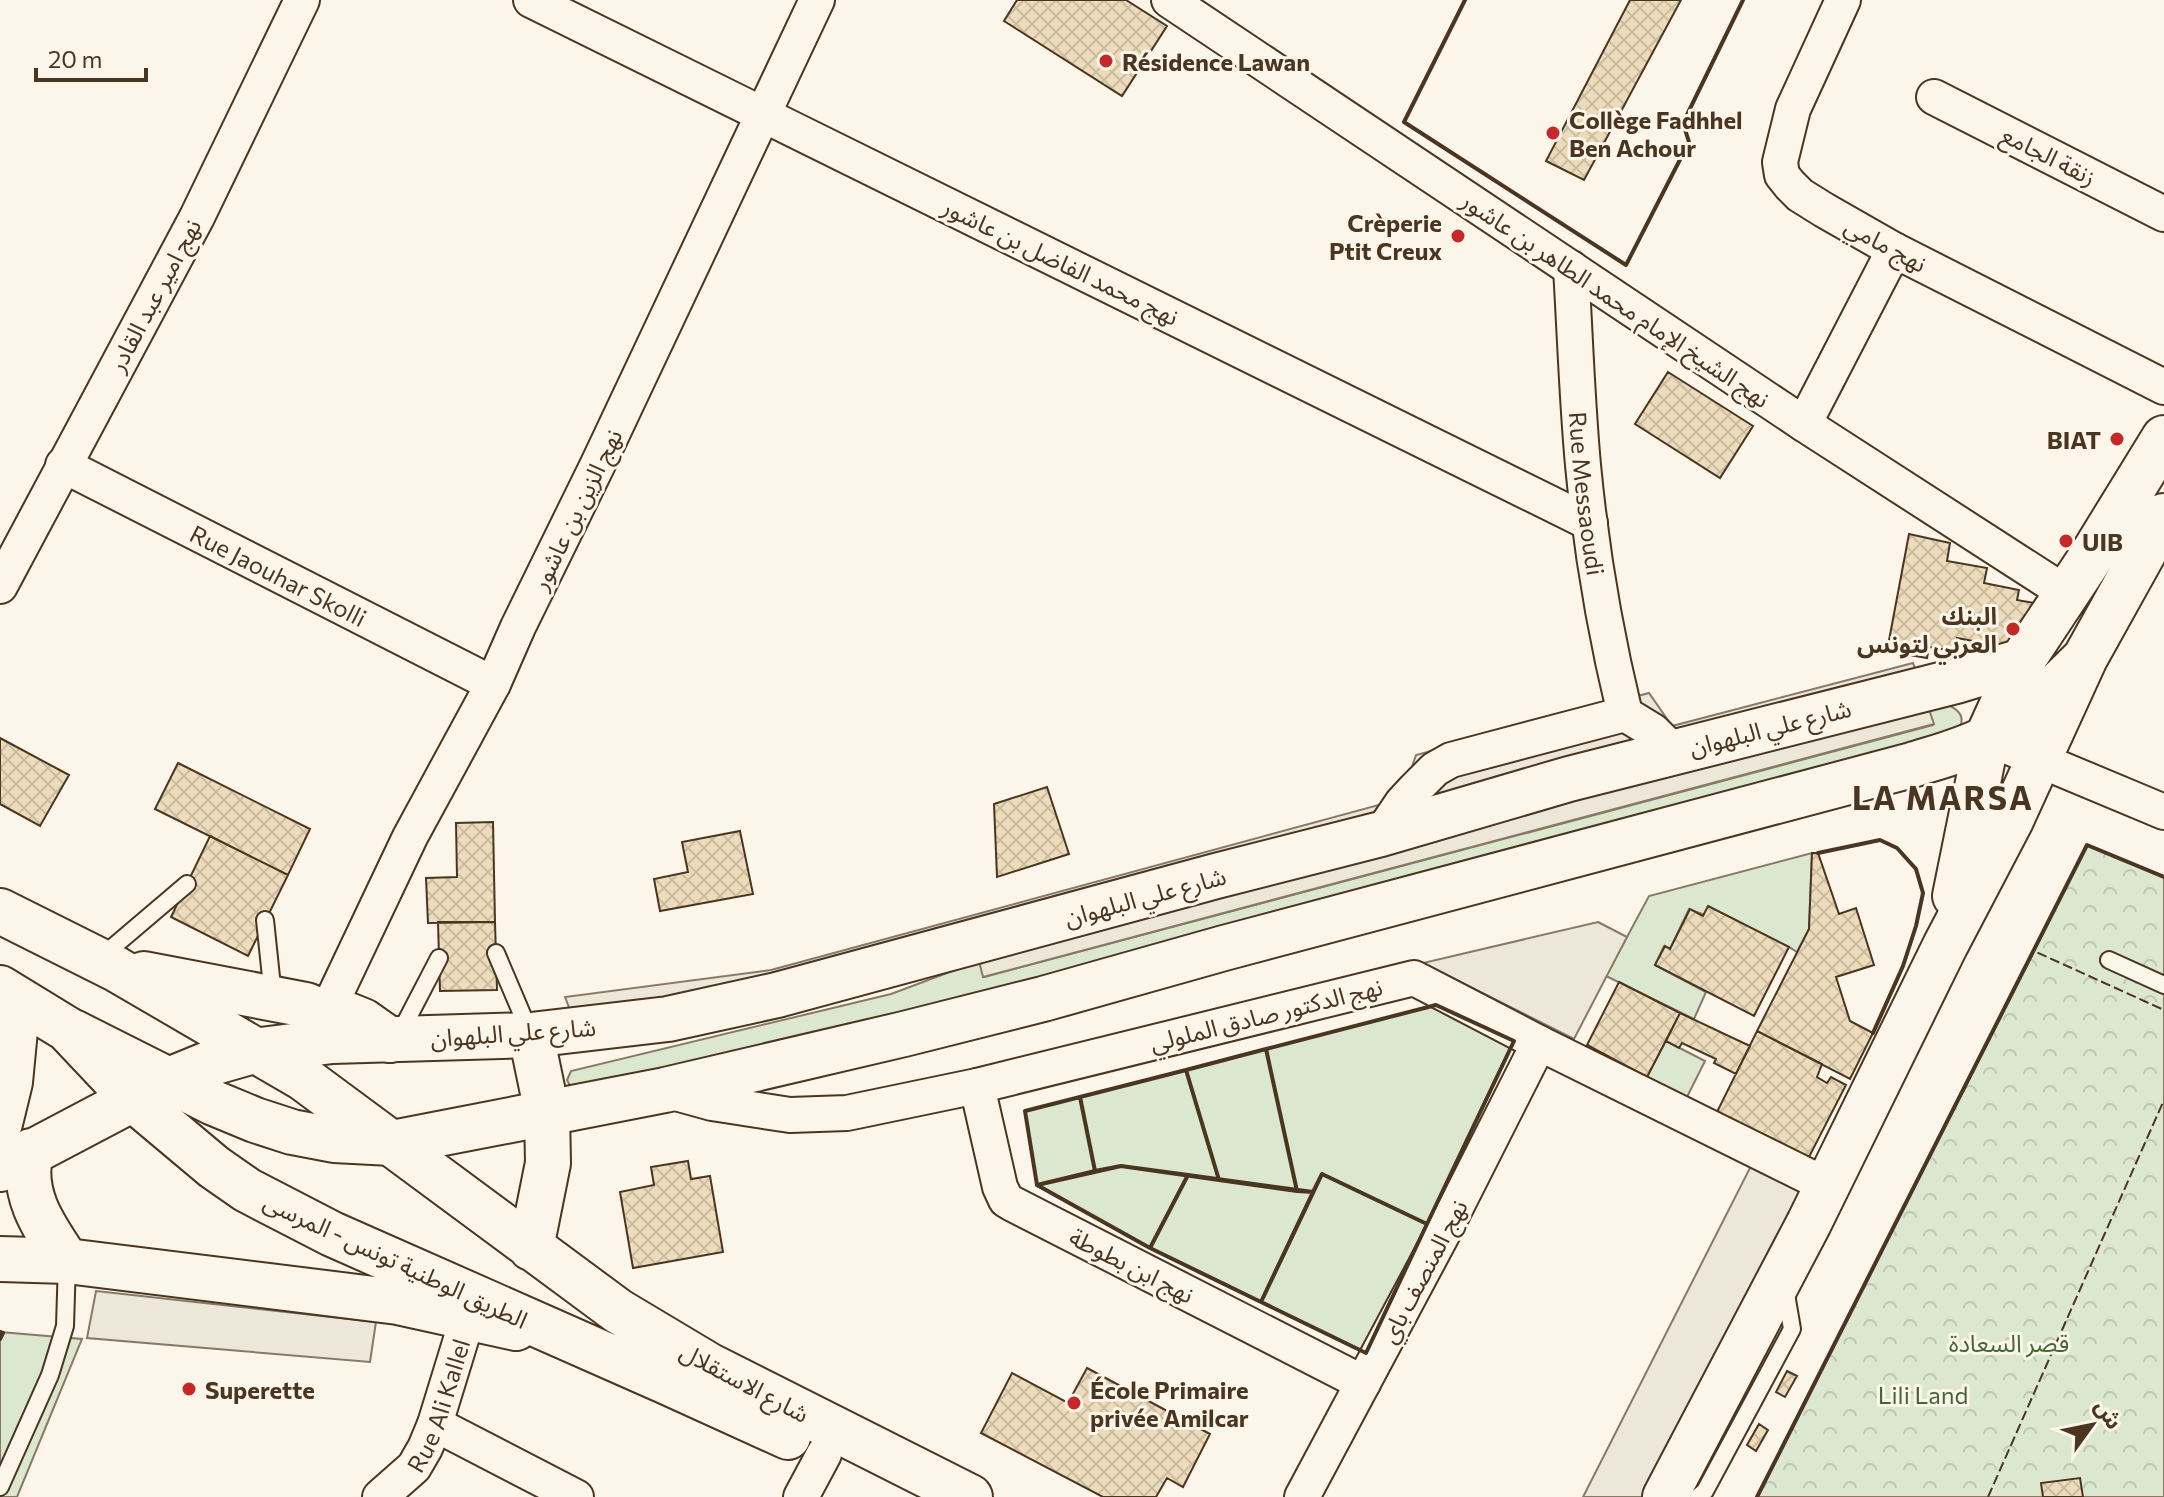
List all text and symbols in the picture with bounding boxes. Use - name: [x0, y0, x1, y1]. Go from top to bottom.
- scale bar: [36, 32, 146, 82]
- text: 20 m: [48, 44, 102, 73]
- place label: Résidence Lawan: [1122, 47, 1310, 76]
- marker: Résidence Lawan: [1097, 52, 1115, 70]
- place label: Collège Fadhhel Ben Achour: [1569, 105, 1743, 162]
- street label: زنقة الجامع: [1995, 119, 2101, 195]
- marker: Collège Fadhhel Ben Achour: [1544, 124, 1562, 142]
- street label: نهج الشيخ الإمام محمد الطاهر بن عاشور: [1453, 184, 1776, 417]
- street label: نهج محمد الفاضل بن عاشور: [936, 191, 1184, 334]
- place label: Crèperie Ptit Creux: [1329, 208, 1442, 265]
- street label: نهج مامي: [1837, 210, 1932, 283]
- street label: نهج امير عبد القادر: [101, 214, 210, 379]
- marker: Crèperie Ptit Creux: [1449, 227, 1467, 245]
- street label: Rue Messaoudi: [1564, 411, 1611, 577]
- street label: نهج الزين بن عاشور: [524, 424, 631, 597]
- place label: BIAT: [2047, 425, 2101, 454]
- marker: BIAT: [2108, 430, 2126, 448]
- street label: Rue Jaouhar Skolli: [186, 518, 372, 632]
- place label: UIB: [2082, 527, 2123, 556]
- marker: UIB: [2057, 532, 2075, 550]
- place label: البنك العربي لتونس: [1857, 601, 1997, 664]
- marker: البنك العربي لتونس: [2004, 620, 2022, 638]
- street label: شارع علي البلهوان: [1686, 693, 1855, 767]
- district label: LA MARSA: [1852, 777, 2034, 817]
- street label: شارع علي البلهوان: [1061, 861, 1230, 937]
- street label: نهج الدكتور صادق الملولي: [1147, 971, 1387, 1062]
- street label: شارع علي البلهوان: [429, 1012, 597, 1058]
- street label: الطريق الوطنية تونس - المرسى: [259, 1186, 533, 1336]
- street label: نهج المنصف باي: [1373, 1194, 1478, 1350]
- street label: نهج ابن بطوطة: [1063, 1221, 1199, 1312]
- park label: قصر السعادة: [1949, 1328, 2069, 1358]
- street label: Rue Ali Kallel: [400, 1335, 475, 1477]
- street label: شارع الاستقلال: [674, 1336, 814, 1432]
- place label: Superette: [205, 1375, 315, 1404]
- place label: École Primaire privée Amilcar: [1090, 1375, 1249, 1432]
- marker: Superette: [180, 1380, 198, 1398]
- park label: Lili Land: [1878, 1380, 1968, 1409]
- north arrow: [2052, 1385, 2132, 1465]
- marker: École Primaire privée Amilcar: [1065, 1394, 1083, 1412]
- text: ش: [2090, 1394, 2129, 1434]

